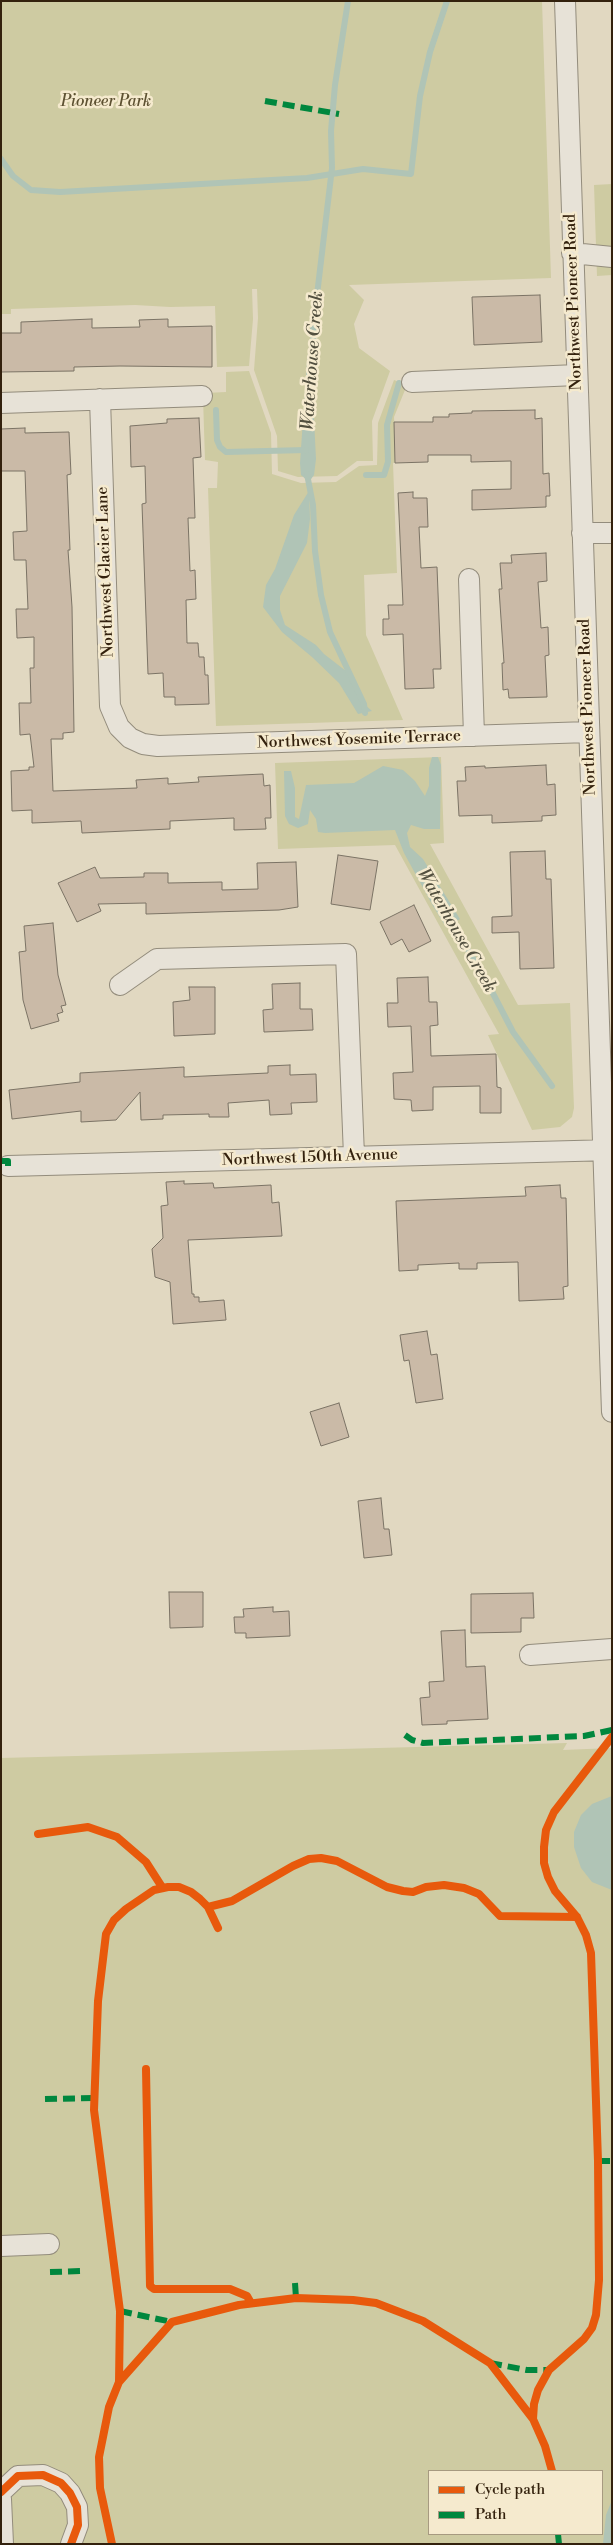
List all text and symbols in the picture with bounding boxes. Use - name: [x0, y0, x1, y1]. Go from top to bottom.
- park label: Pioneer Park: [61, 92, 151, 112]
- street label: Northwest Pioneer Road: [561, 213, 587, 391]
- water label: Waterhouse Creek: [297, 290, 329, 432]
- street label: Northwest Glacier Lane: [93, 486, 119, 658]
- street label: Northwest Pioneer Road: [575, 618, 601, 796]
- street label: Northwest Yosemite Terrace: [257, 727, 461, 753]
- water label: Waterhouse Creek: [412, 865, 500, 997]
- street label: Northwest 150th Avenue: [222, 1145, 398, 1171]
- legend: [428, 2470, 603, 2535]
- text: Cycle path: [475, 2480, 545, 2499]
- text: Path: [475, 2505, 507, 2524]

